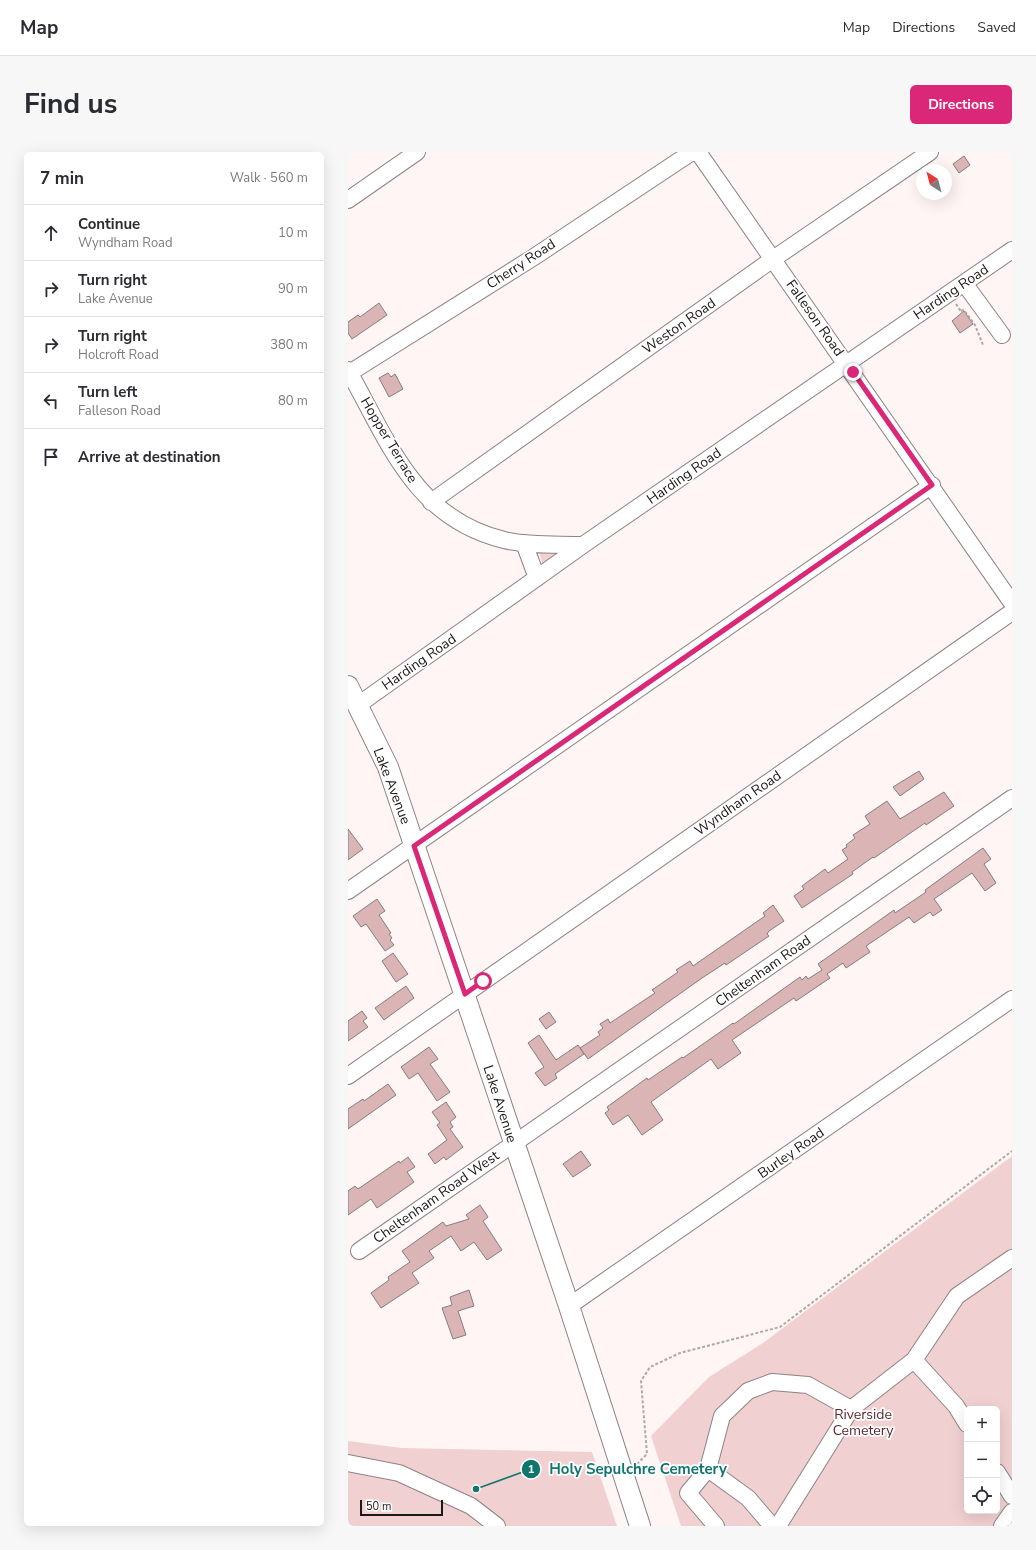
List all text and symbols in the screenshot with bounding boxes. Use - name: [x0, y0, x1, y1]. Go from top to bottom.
- text: Map: [20, 15, 58, 41]
- text: Map: [843, 18, 870, 37]
- text: Directions: [892, 18, 955, 37]
- text: Saved: [977, 18, 1016, 37]
- text: Find us: [24, 85, 118, 123]
- button: Directions: [910, 85, 1012, 124]
- north arrow: [916, 164, 952, 200]
- text: 7 min: [40, 167, 84, 190]
- text: Walk · 560 m: [230, 169, 308, 187]
- text: Continue: [78, 214, 140, 234]
- icon: ahead: [40, 222, 62, 244]
- text: 10 m: [278, 224, 308, 242]
- text: Wyndham Road: [78, 234, 173, 252]
- street label: Cherry Road: [483, 235, 559, 293]
- street label: Harding Road: [910, 260, 992, 324]
- text: Turn right: [78, 270, 147, 290]
- street label: Falleson Road: [782, 276, 848, 360]
- icon: right: [40, 278, 62, 300]
- text: 90 m: [278, 280, 308, 298]
- text: Lake Avenue: [78, 290, 153, 308]
- street label: Weston Road: [639, 294, 719, 358]
- text: Turn right: [78, 326, 147, 346]
- icon: right: [40, 334, 62, 356]
- text: 380 m: [270, 336, 308, 354]
- text: Holcroft Road: [78, 346, 159, 364]
- route end: [844, 363, 862, 381]
- text: Turn left: [78, 382, 137, 402]
- icon: left: [40, 390, 62, 412]
- text: 80 m: [278, 392, 308, 410]
- street label: Hopper Terrace: [356, 394, 422, 486]
- text: Falleson Road: [78, 402, 161, 420]
- street label: Harding Road: [643, 443, 725, 509]
- icon: arrive: [40, 446, 62, 468]
- text: Arrive at destination: [78, 447, 221, 467]
- street label: Harding Road: [378, 629, 460, 695]
- street label: Lake Avenue: [369, 745, 415, 827]
- street label: Wyndham Road: [691, 766, 785, 840]
- street label: Cheltenham Road: [711, 931, 815, 1011]
- route start: [474, 972, 492, 990]
- street label: Lake Avenue: [479, 1063, 521, 1145]
- street label: Burley Road: [754, 1123, 828, 1183]
- street label: Cheltenham Road West: [369, 1146, 503, 1248]
- park label: Riverside Cemetery: [833, 1405, 894, 1440]
- map controls: [964, 1406, 1000, 1514]
- button: +: [964, 1406, 1000, 1442]
- button: −: [964, 1442, 1000, 1478]
- callout: Holy Sepulchre Cemetery: [521, 1455, 734, 1482]
- text: Holy Sepulchre Cemetery: [549, 1459, 727, 1479]
- text: 1: [527, 1461, 535, 1477]
- button: locate: [964, 1478, 1000, 1514]
- scale bar: [360, 1498, 443, 1517]
- text: 50 m: [366, 1499, 391, 1514]

